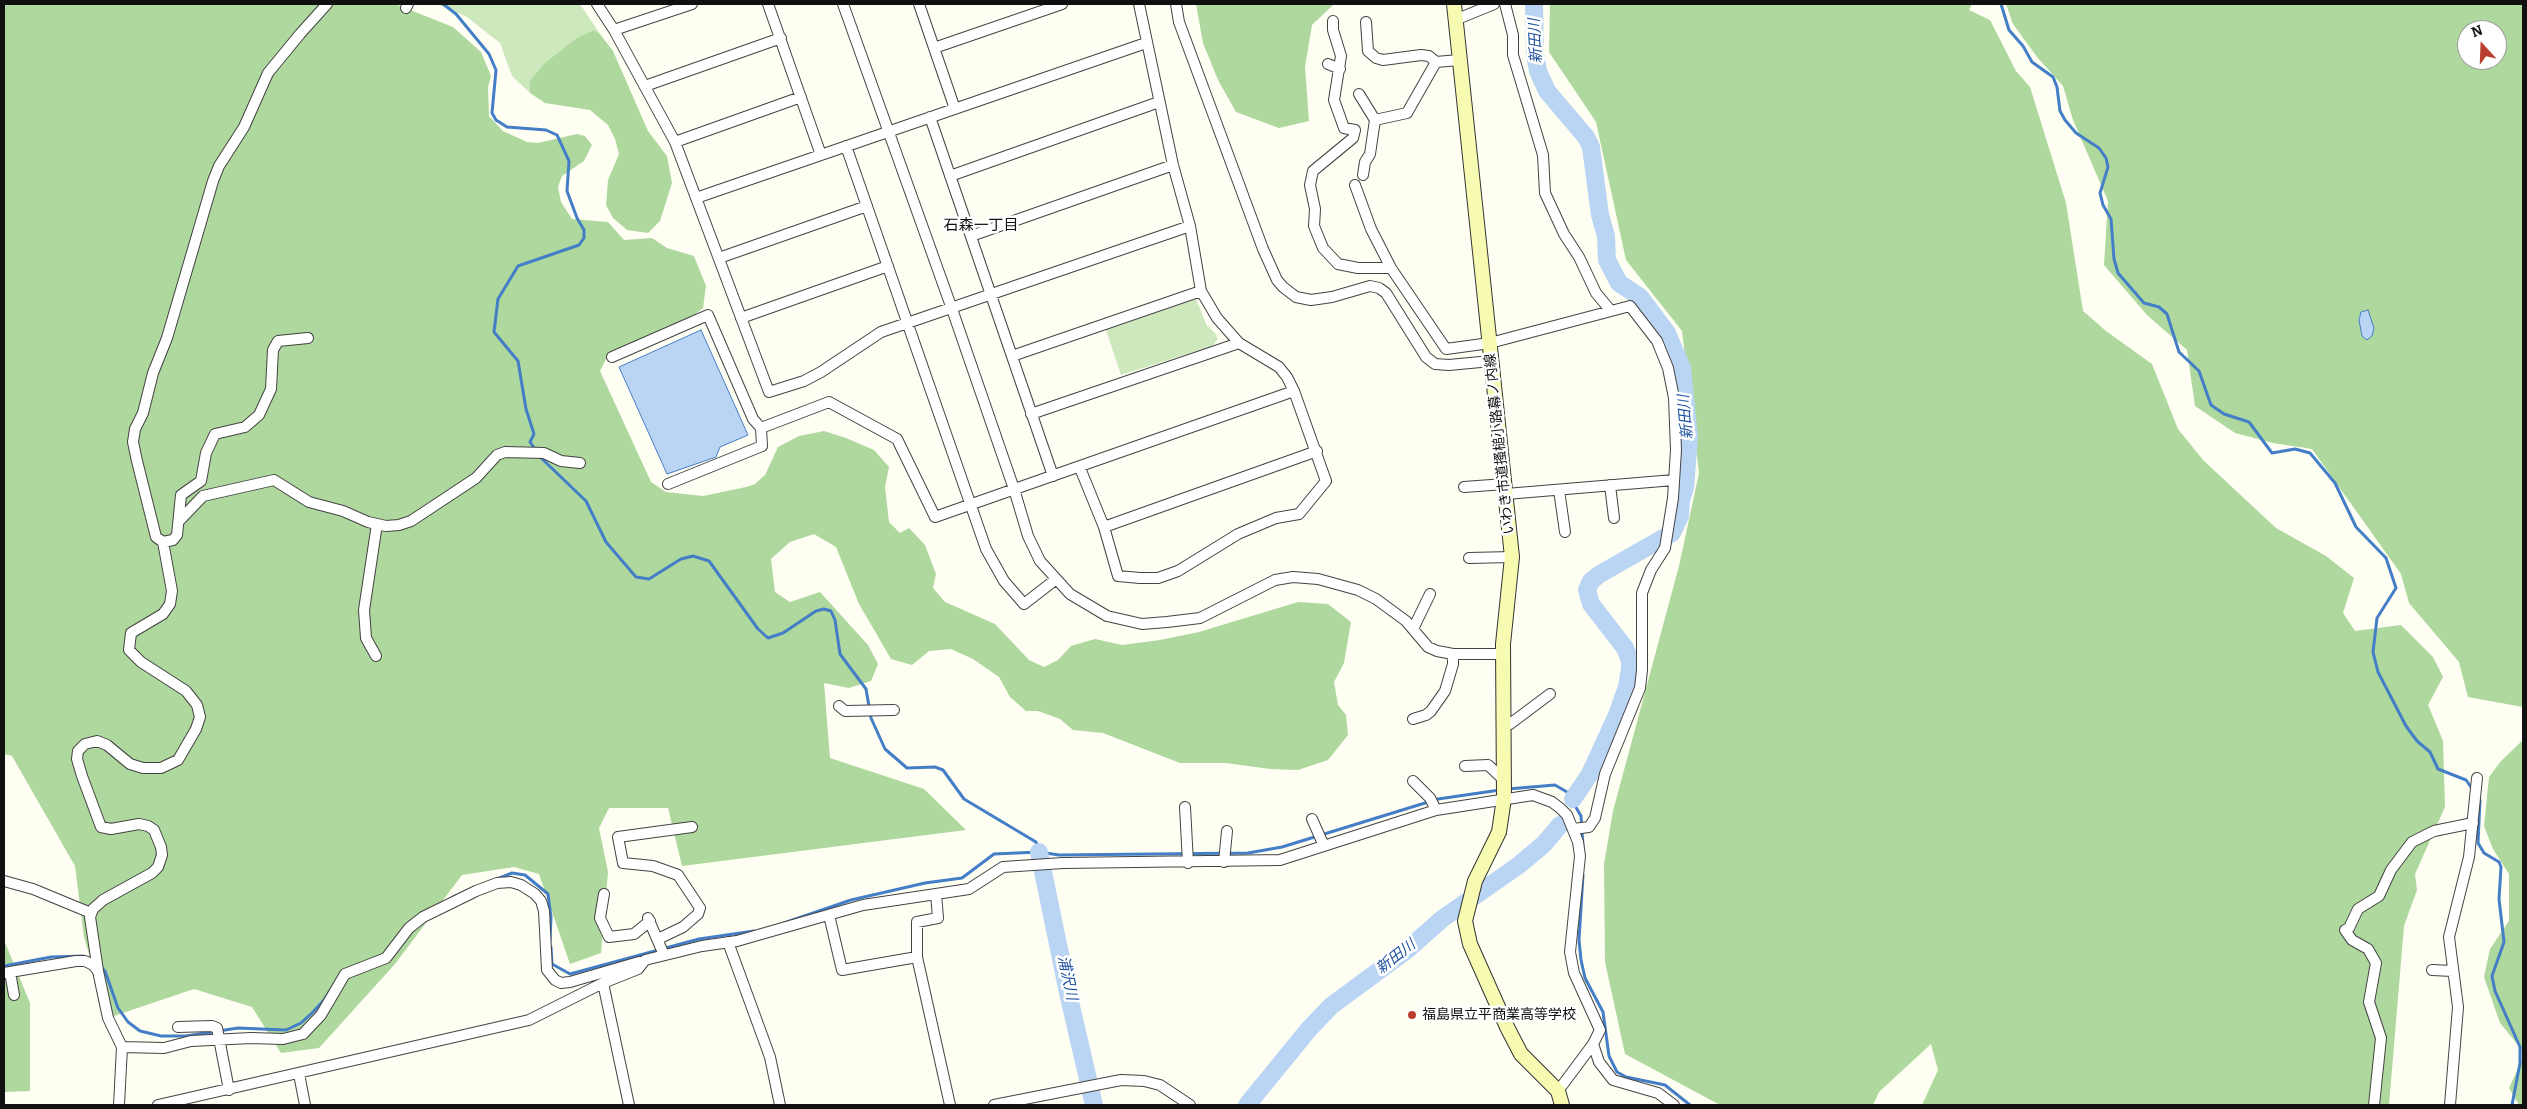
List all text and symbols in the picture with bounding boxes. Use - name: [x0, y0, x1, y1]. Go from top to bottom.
- water label: 新田川: [1526, 18, 1546, 64]
- north arrow: [2457, 20, 2507, 70]
- text: N: [2469, 22, 2485, 41]
- district label: 石森一丁目: [944, 217, 1018, 235]
- street label: いわき市道搔槌小路幕ノ内線: [1482, 353, 1518, 535]
- water label: 新田川: [1675, 394, 1697, 440]
- water label: 新田川: [1373, 936, 1419, 978]
- water label: 浦沢川: [1054, 954, 1080, 1002]
- place label: 福島県立平商業高等学校: [1422, 1007, 1576, 1023]
- marker: 福島県立平商業高等学校: [1406, 1009, 1418, 1021]

